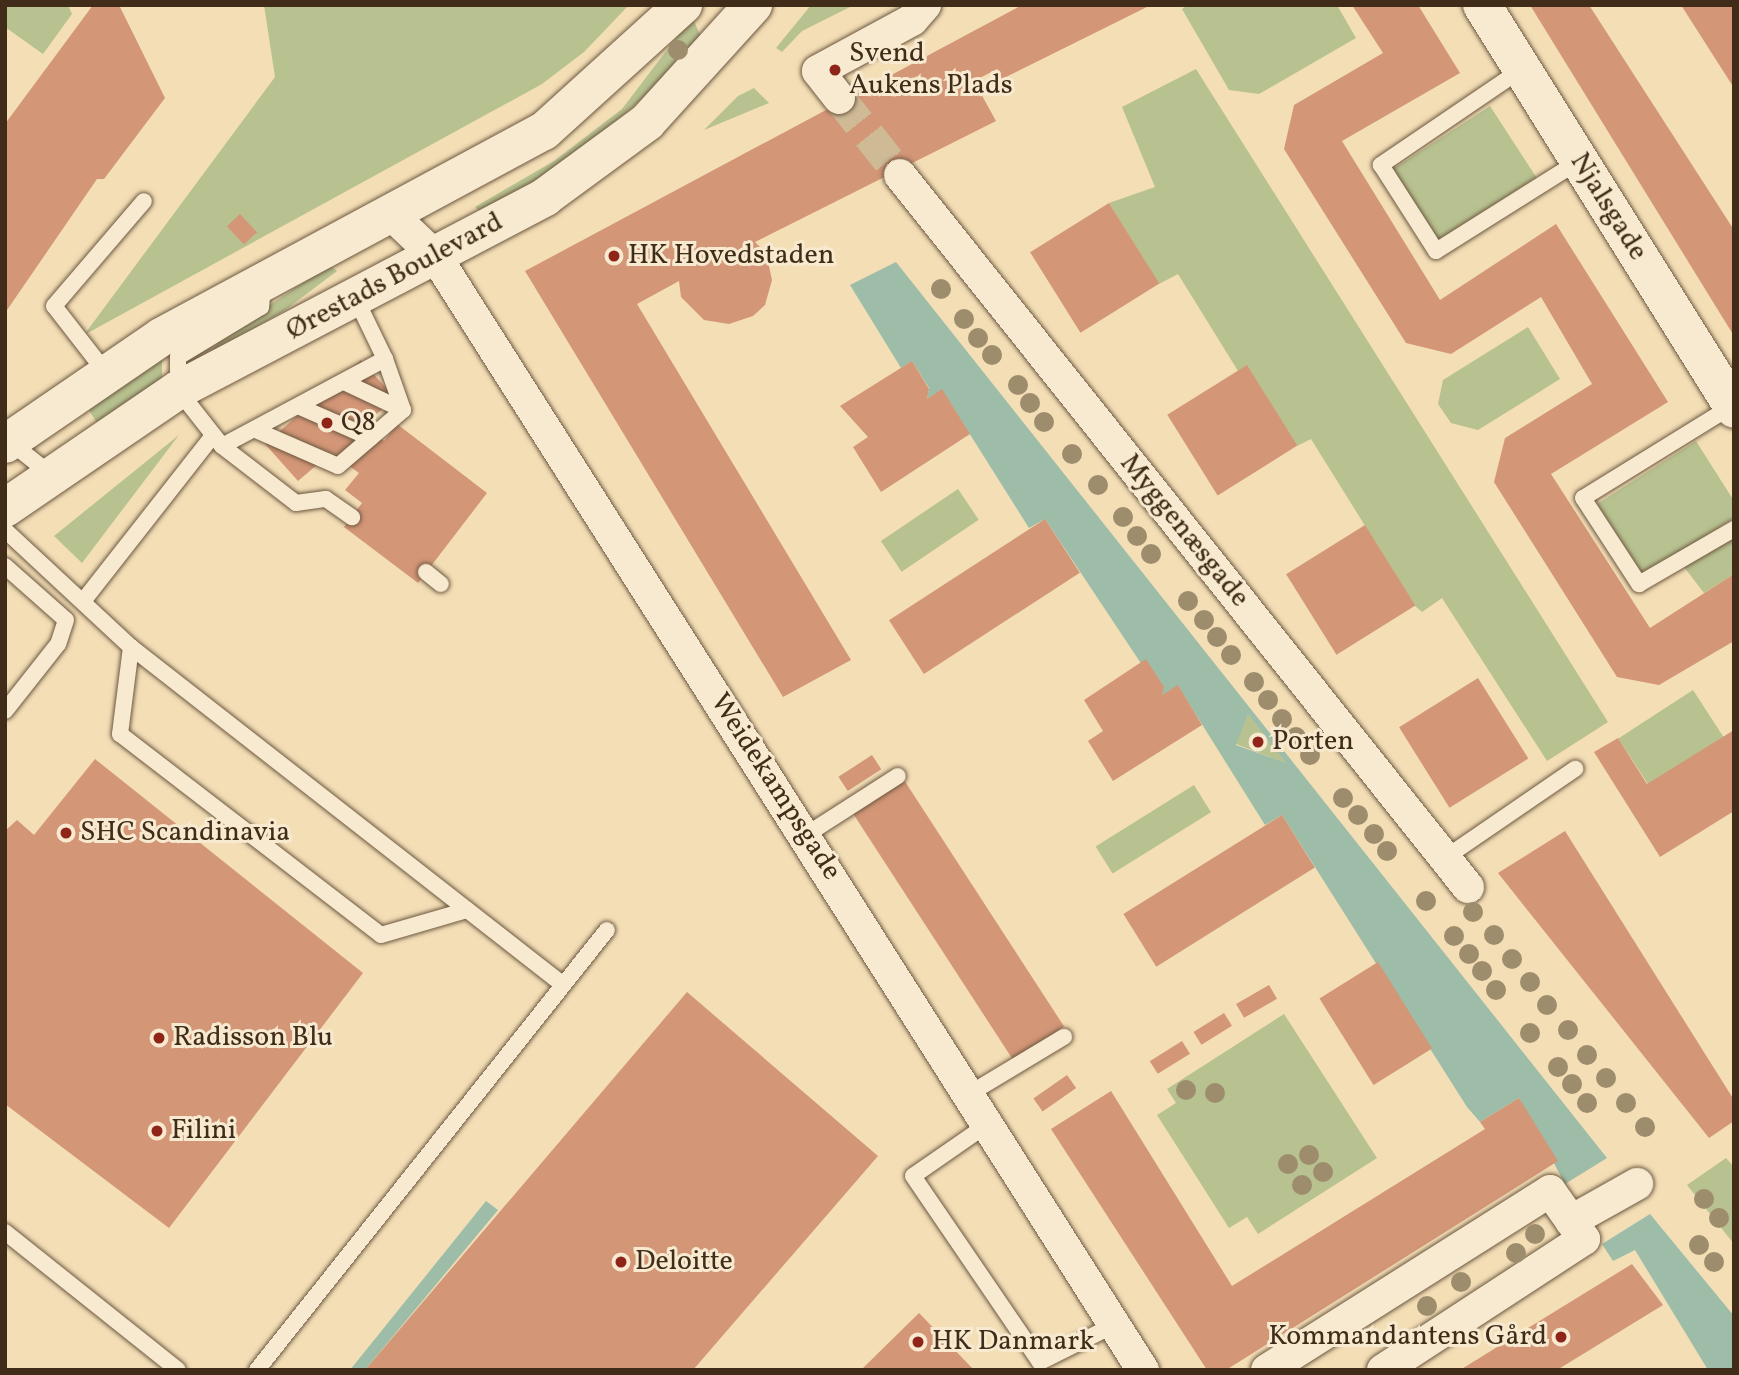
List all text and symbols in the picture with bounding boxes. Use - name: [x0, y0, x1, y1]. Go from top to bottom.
- place label: Svend Aukens Plads: [849, 37, 1013, 103]
- marker: Svend Aukens Plads: [827, 62, 843, 78]
- street label: Njalsgade: [1562, 147, 1654, 267]
- street label: Ørestads Boulevard: [281, 206, 509, 348]
- place label: HK Hovedstaden: [628, 239, 834, 273]
- marker: HK Hovedstaden: [606, 248, 622, 264]
- place label: Q8: [341, 406, 376, 440]
- marker: Q8: [319, 415, 335, 431]
- street label: Myggenæsgade: [1112, 448, 1256, 614]
- street label: Weidekampsgade: [702, 687, 848, 887]
- place label: Porten: [1272, 725, 1354, 759]
- marker: Porten: [1250, 734, 1266, 750]
- place label: SHC Scandinavia: [80, 816, 290, 850]
- marker: SHC Scandinavia: [58, 825, 74, 841]
- place label: Radisson Blu: [173, 1021, 333, 1055]
- marker: Radisson Blu: [151, 1030, 167, 1046]
- place label: Filini: [171, 1114, 236, 1148]
- marker: Filini: [149, 1123, 165, 1139]
- place label: Deloitte: [635, 1245, 733, 1279]
- marker: Deloitte: [613, 1254, 629, 1270]
- place label: Kommandantens Gård: [1269, 1320, 1547, 1354]
- place label: HK Danmark: [932, 1325, 1094, 1359]
- marker: Kommandantens Gård: [1553, 1329, 1569, 1345]
- marker: HK Danmark: [910, 1334, 926, 1350]

